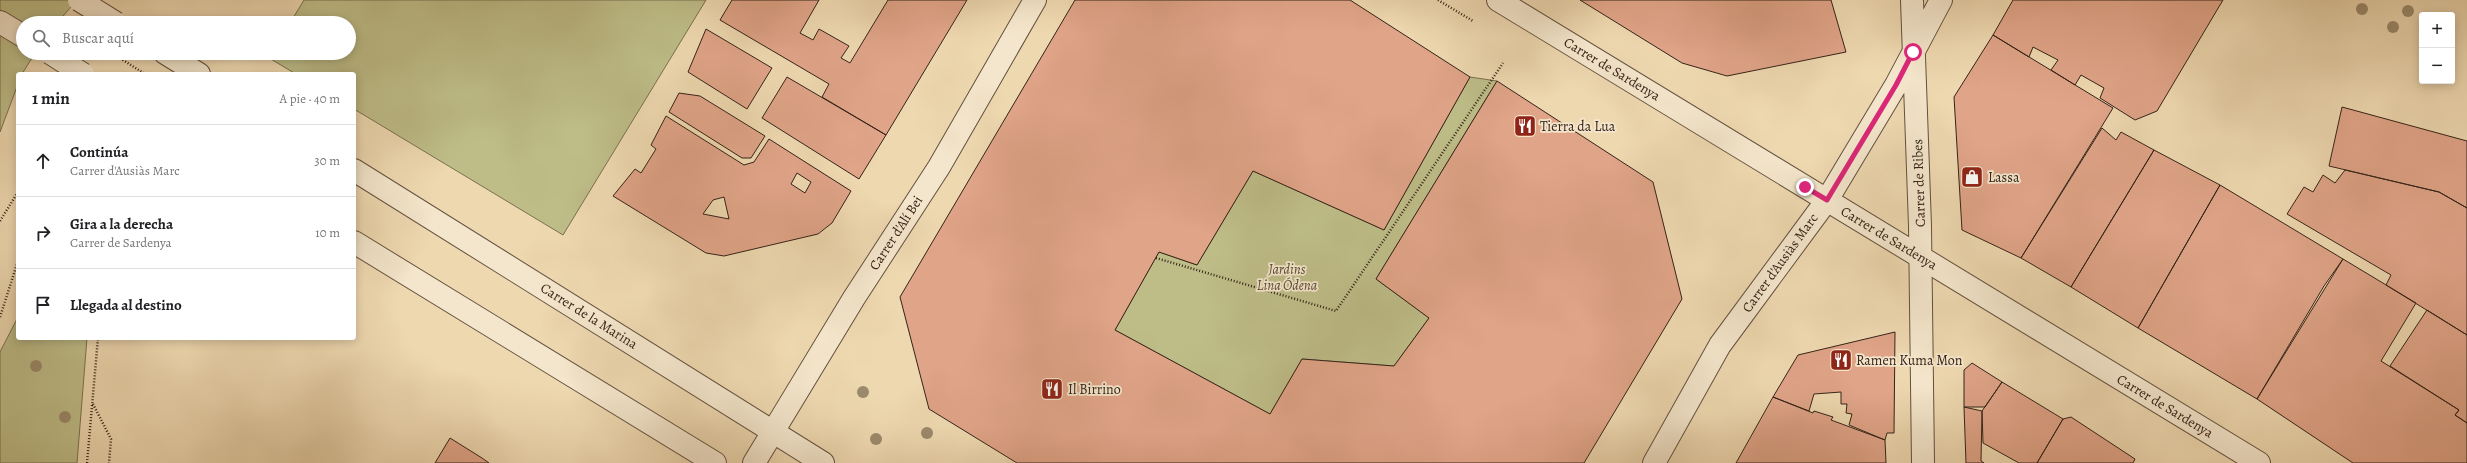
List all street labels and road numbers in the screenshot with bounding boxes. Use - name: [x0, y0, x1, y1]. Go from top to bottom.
- street label: Carrer de Sardenya: [1560, 33, 1664, 106]
- street label: Carrer de Ribes: [1908, 139, 1930, 227]
- street label: Carrer d'Alí Bei: [865, 192, 927, 274]
- street label: Carrer de Sardenya: [1837, 202, 1941, 275]
- street label: Carrer d'Ausiàs Marc: [1738, 210, 1822, 316]
- street label: Carrer de la Marina: [537, 278, 642, 354]
- street label: Carrer de Sardenya: [2113, 370, 2217, 443]

